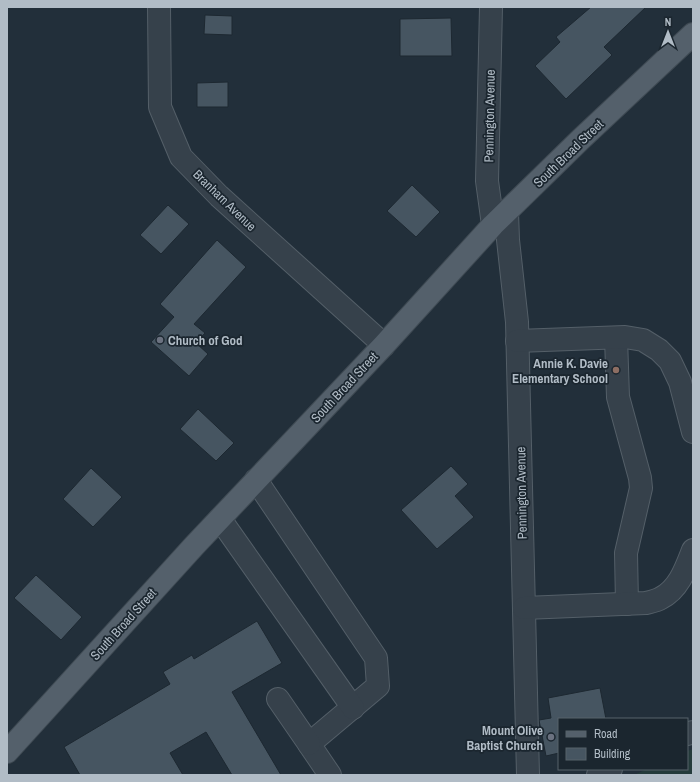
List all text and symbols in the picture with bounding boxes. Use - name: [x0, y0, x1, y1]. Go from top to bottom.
- north arrow: [648, 12, 688, 52]
- text: N: [665, 15, 671, 29]
- street label: Pennington Avenue: [480, 69, 499, 163]
- street label: South Broad Street: [530, 116, 607, 191]
- street label: Branham Avenue: [189, 166, 260, 235]
- place label: Church of God: [168, 332, 243, 349]
- marker: Church of God: [155, 335, 165, 345]
- street label: South Broad Street: [307, 348, 382, 426]
- place label: Annie K. Davie Elementary School: [512, 355, 608, 387]
- marker: Annie K. Davie Elementary School: [611, 365, 621, 375]
- street label: Pennington Avenue: [512, 446, 531, 540]
- street label: South Broad Street: [87, 585, 160, 664]
- legend: [558, 718, 688, 770]
- place label: Mount Olive Baptist Church: [467, 722, 543, 754]
- text: Road: [594, 726, 618, 742]
- marker: Mount Olive Baptist Church: [546, 732, 556, 742]
- text: Building: [594, 746, 631, 762]

